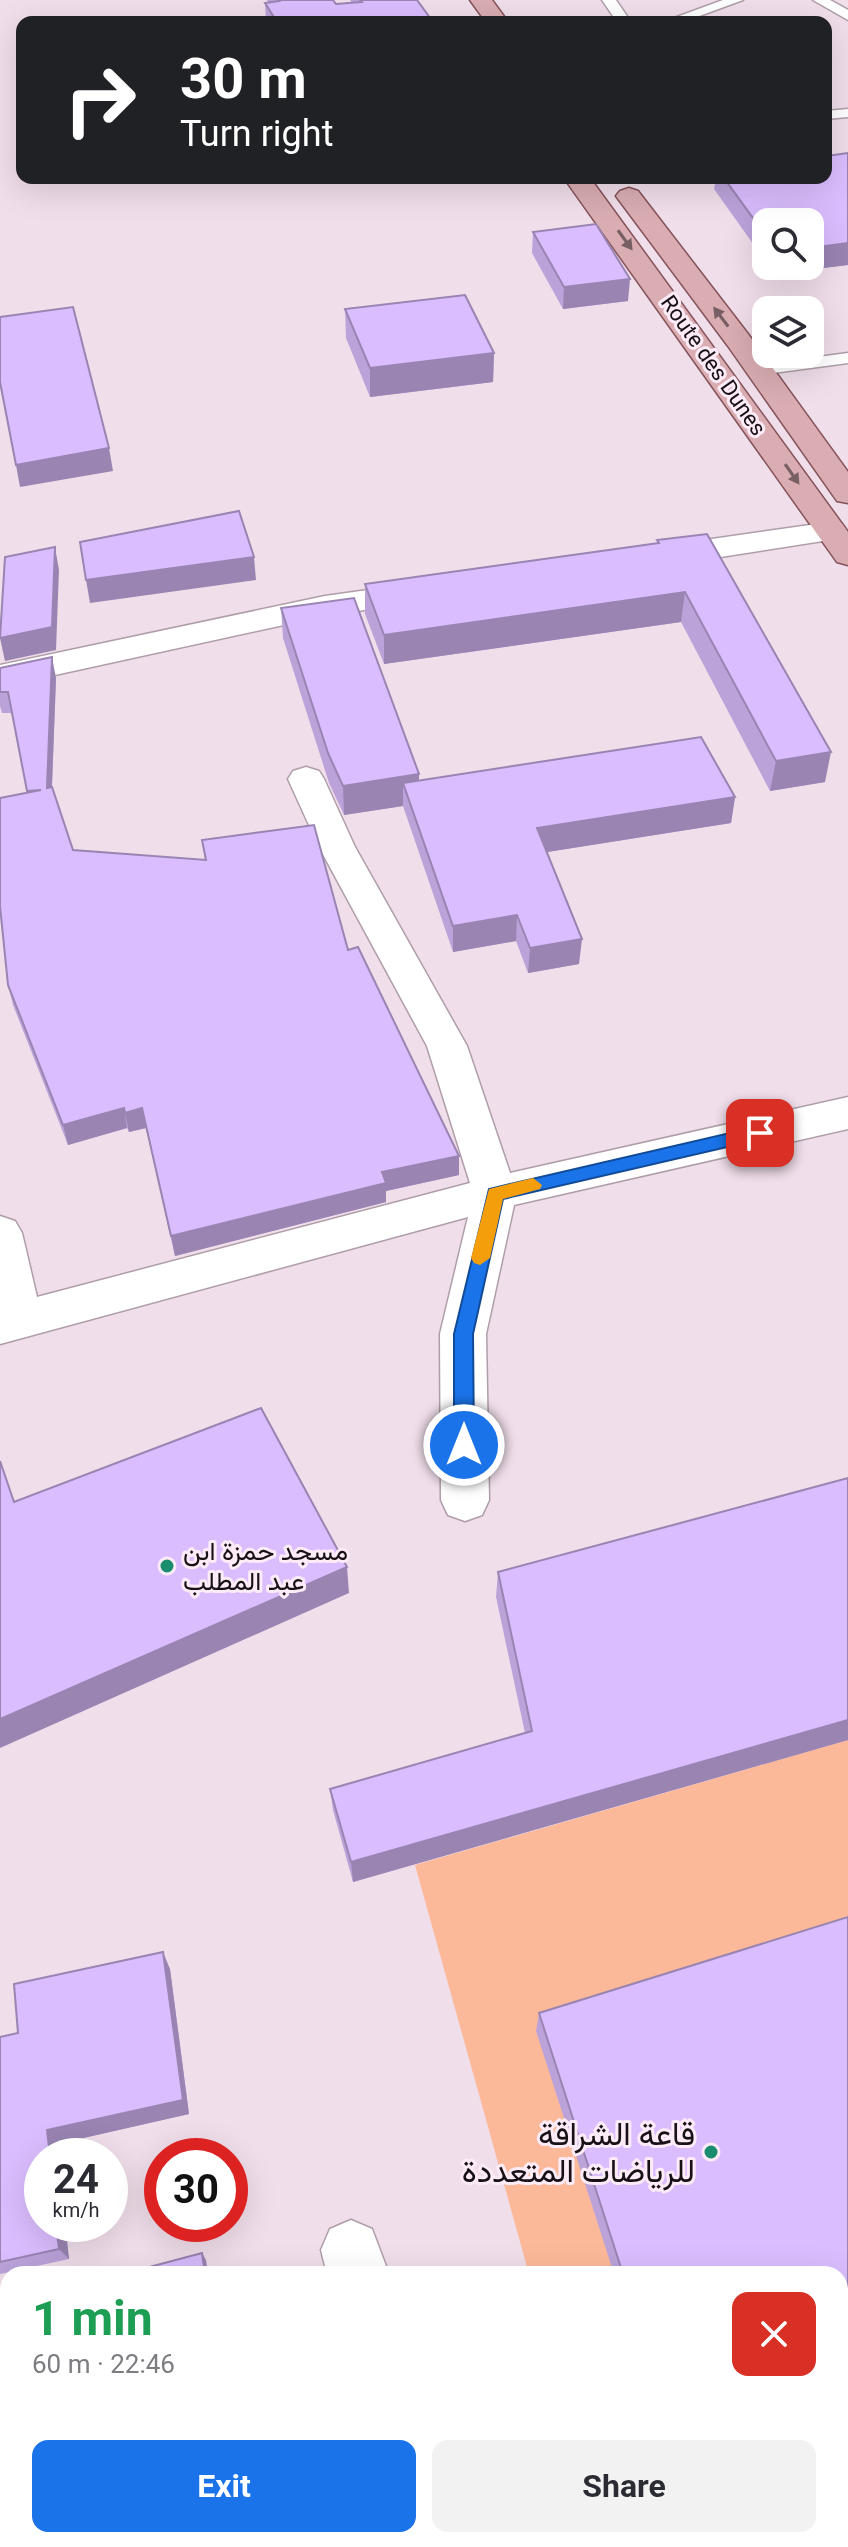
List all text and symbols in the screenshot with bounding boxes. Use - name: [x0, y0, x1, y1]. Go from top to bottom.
- text: 30 m: [180, 46, 307, 112]
- icon: right: [48, 48, 152, 152]
- text: Turn right: [180, 113, 333, 155]
- map controls: [752, 208, 824, 368]
- button: search: [752, 208, 824, 280]
- one-way arrow: [616, 230, 632, 250]
- street label: Route des Dunes: [656, 290, 771, 440]
- button: layers: [752, 296, 824, 368]
- one-way arrow: [713, 306, 729, 327]
- one-way arrow: [784, 464, 799, 485]
- pin: [726, 1099, 794, 1167]
- icon: arrive: [738, 1111, 782, 1155]
- position arrow: [422, 1403, 506, 1487]
- place label: مسجد حمزة ابن عبد المطلب: [183, 1536, 348, 1596]
- marker: مسجد حمزة ابن عبد المطلب: [158, 1557, 176, 1575]
- place label: قاعة الشراقة للرياضات المتعددة: [462, 2115, 695, 2191]
- speed limit sign: 30: [144, 2138, 248, 2242]
- marker: قاعة الشراقة للرياضات المتعددة: [702, 2143, 720, 2161]
- text: 24: [53, 2156, 99, 2203]
- text: km/h: [53, 2198, 99, 2222]
- text: 1 min: [32, 2290, 153, 2347]
- button: close: [732, 2292, 816, 2376]
- text: 60 m · 22:46: [32, 2349, 175, 2379]
- button: Exit: [32, 2440, 416, 2532]
- button: Share: [432, 2440, 816, 2532]

